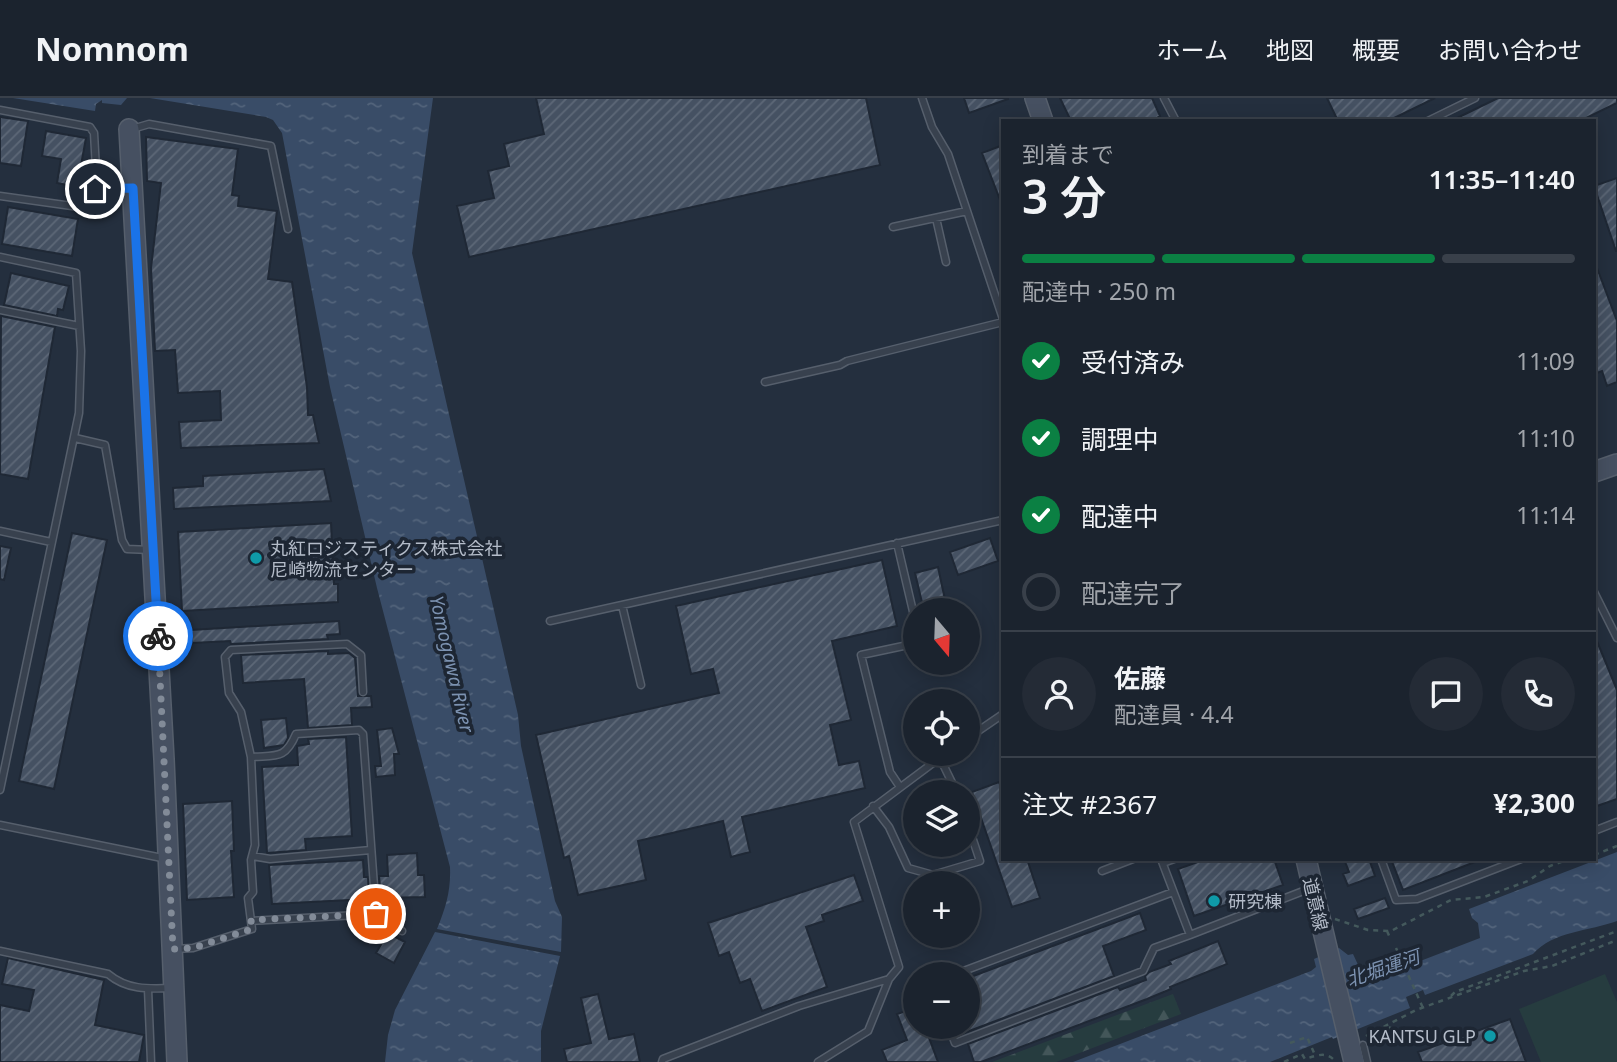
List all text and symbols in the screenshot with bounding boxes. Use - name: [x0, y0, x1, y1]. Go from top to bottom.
- text: Nomnom: [35, 26, 189, 71]
- text: ホーム: [1157, 33, 1228, 66]
- text: 地図: [1266, 33, 1314, 66]
- text: 概要: [1352, 33, 1400, 66]
- text: お問い合わせ: [1438, 33, 1582, 66]
- text: 到着まで: [1022, 138, 1114, 170]
- pin: [65, 159, 125, 219]
- text: 11:35–11:40: [1429, 161, 1575, 197]
- text: 3 分: [1022, 165, 1106, 227]
- icon: home: [76, 170, 114, 208]
- text: 配達中 · 250 m: [1022, 275, 1176, 307]
- icon: check: [1022, 342, 1060, 380]
- text: 受付済み: [1081, 344, 1185, 380]
- text: 11:09: [1516, 345, 1575, 377]
- icon: check: [1022, 419, 1060, 457]
- text: 調理中: [1081, 421, 1159, 457]
- text: 11:10: [1516, 422, 1575, 454]
- icon: check: [1022, 496, 1060, 534]
- text: 配達中: [1081, 498, 1159, 534]
- text: 11:14: [1516, 499, 1575, 531]
- place label: 丸紅ロジスティクス株式会社 尼崎物流センター: [270, 536, 502, 581]
- marker: 丸紅ロジスティクス株式会社 尼崎物流センター: [248, 550, 264, 566]
- text: 配達完了: [1081, 575, 1185, 611]
- water label: Yomogawa River: [424, 593, 481, 736]
- north arrow: [903, 598, 980, 676]
- map controls: [903, 598, 980, 1039]
- courier: [123, 601, 193, 671]
- icon: bike: [139, 617, 177, 655]
- button: person: [1022, 657, 1096, 731]
- button: chat: [1409, 657, 1483, 731]
- button: phone: [1501, 657, 1575, 731]
- text: 佐藤: [1114, 660, 1166, 696]
- button: locate: [903, 689, 980, 766]
- text: 配達員 · 4.4: [1114, 698, 1234, 730]
- button: layers: [903, 780, 980, 857]
- text: ¥2,300: [1493, 785, 1575, 821]
- text: 注文 #2367: [1022, 786, 1157, 822]
- button: +: [903, 871, 980, 948]
- street label: 道意線: [1298, 875, 1334, 933]
- pin: [346, 884, 406, 944]
- place label: 研究棟: [1228, 889, 1282, 913]
- marker: 研究棟: [1206, 893, 1222, 909]
- icon: bag: [357, 895, 395, 933]
- water label: 北堀運河: [1343, 942, 1427, 993]
- button: −: [903, 962, 980, 1039]
- place label: KANTSU GLP: [1369, 1024, 1476, 1048]
- marker: KANTSU GLP: [1482, 1028, 1498, 1044]

